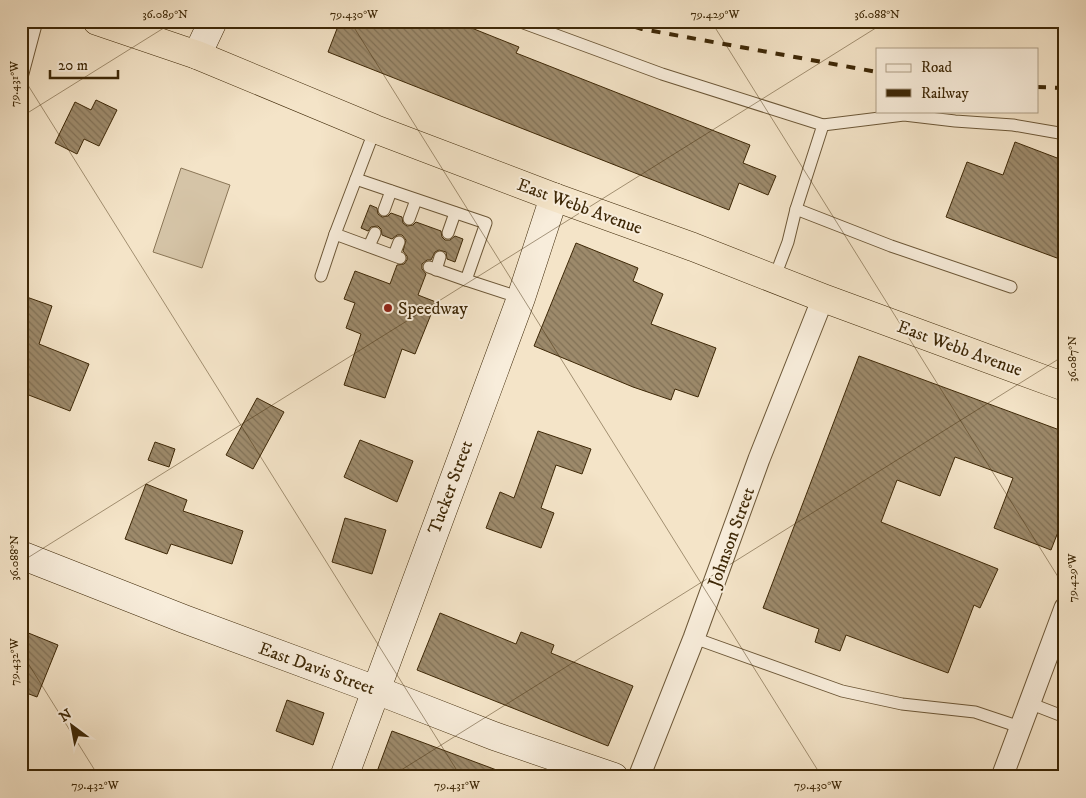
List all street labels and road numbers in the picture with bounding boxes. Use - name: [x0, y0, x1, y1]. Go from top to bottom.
- street label: East Webb Avenue: [514, 174, 645, 240]
- street label: East Webb Avenue: [894, 316, 1025, 382]
- street label: Tucker Street: [424, 437, 478, 537]
- street label: Johnson Street: [703, 484, 760, 592]
- street label: East Davis Street: [256, 638, 378, 700]

